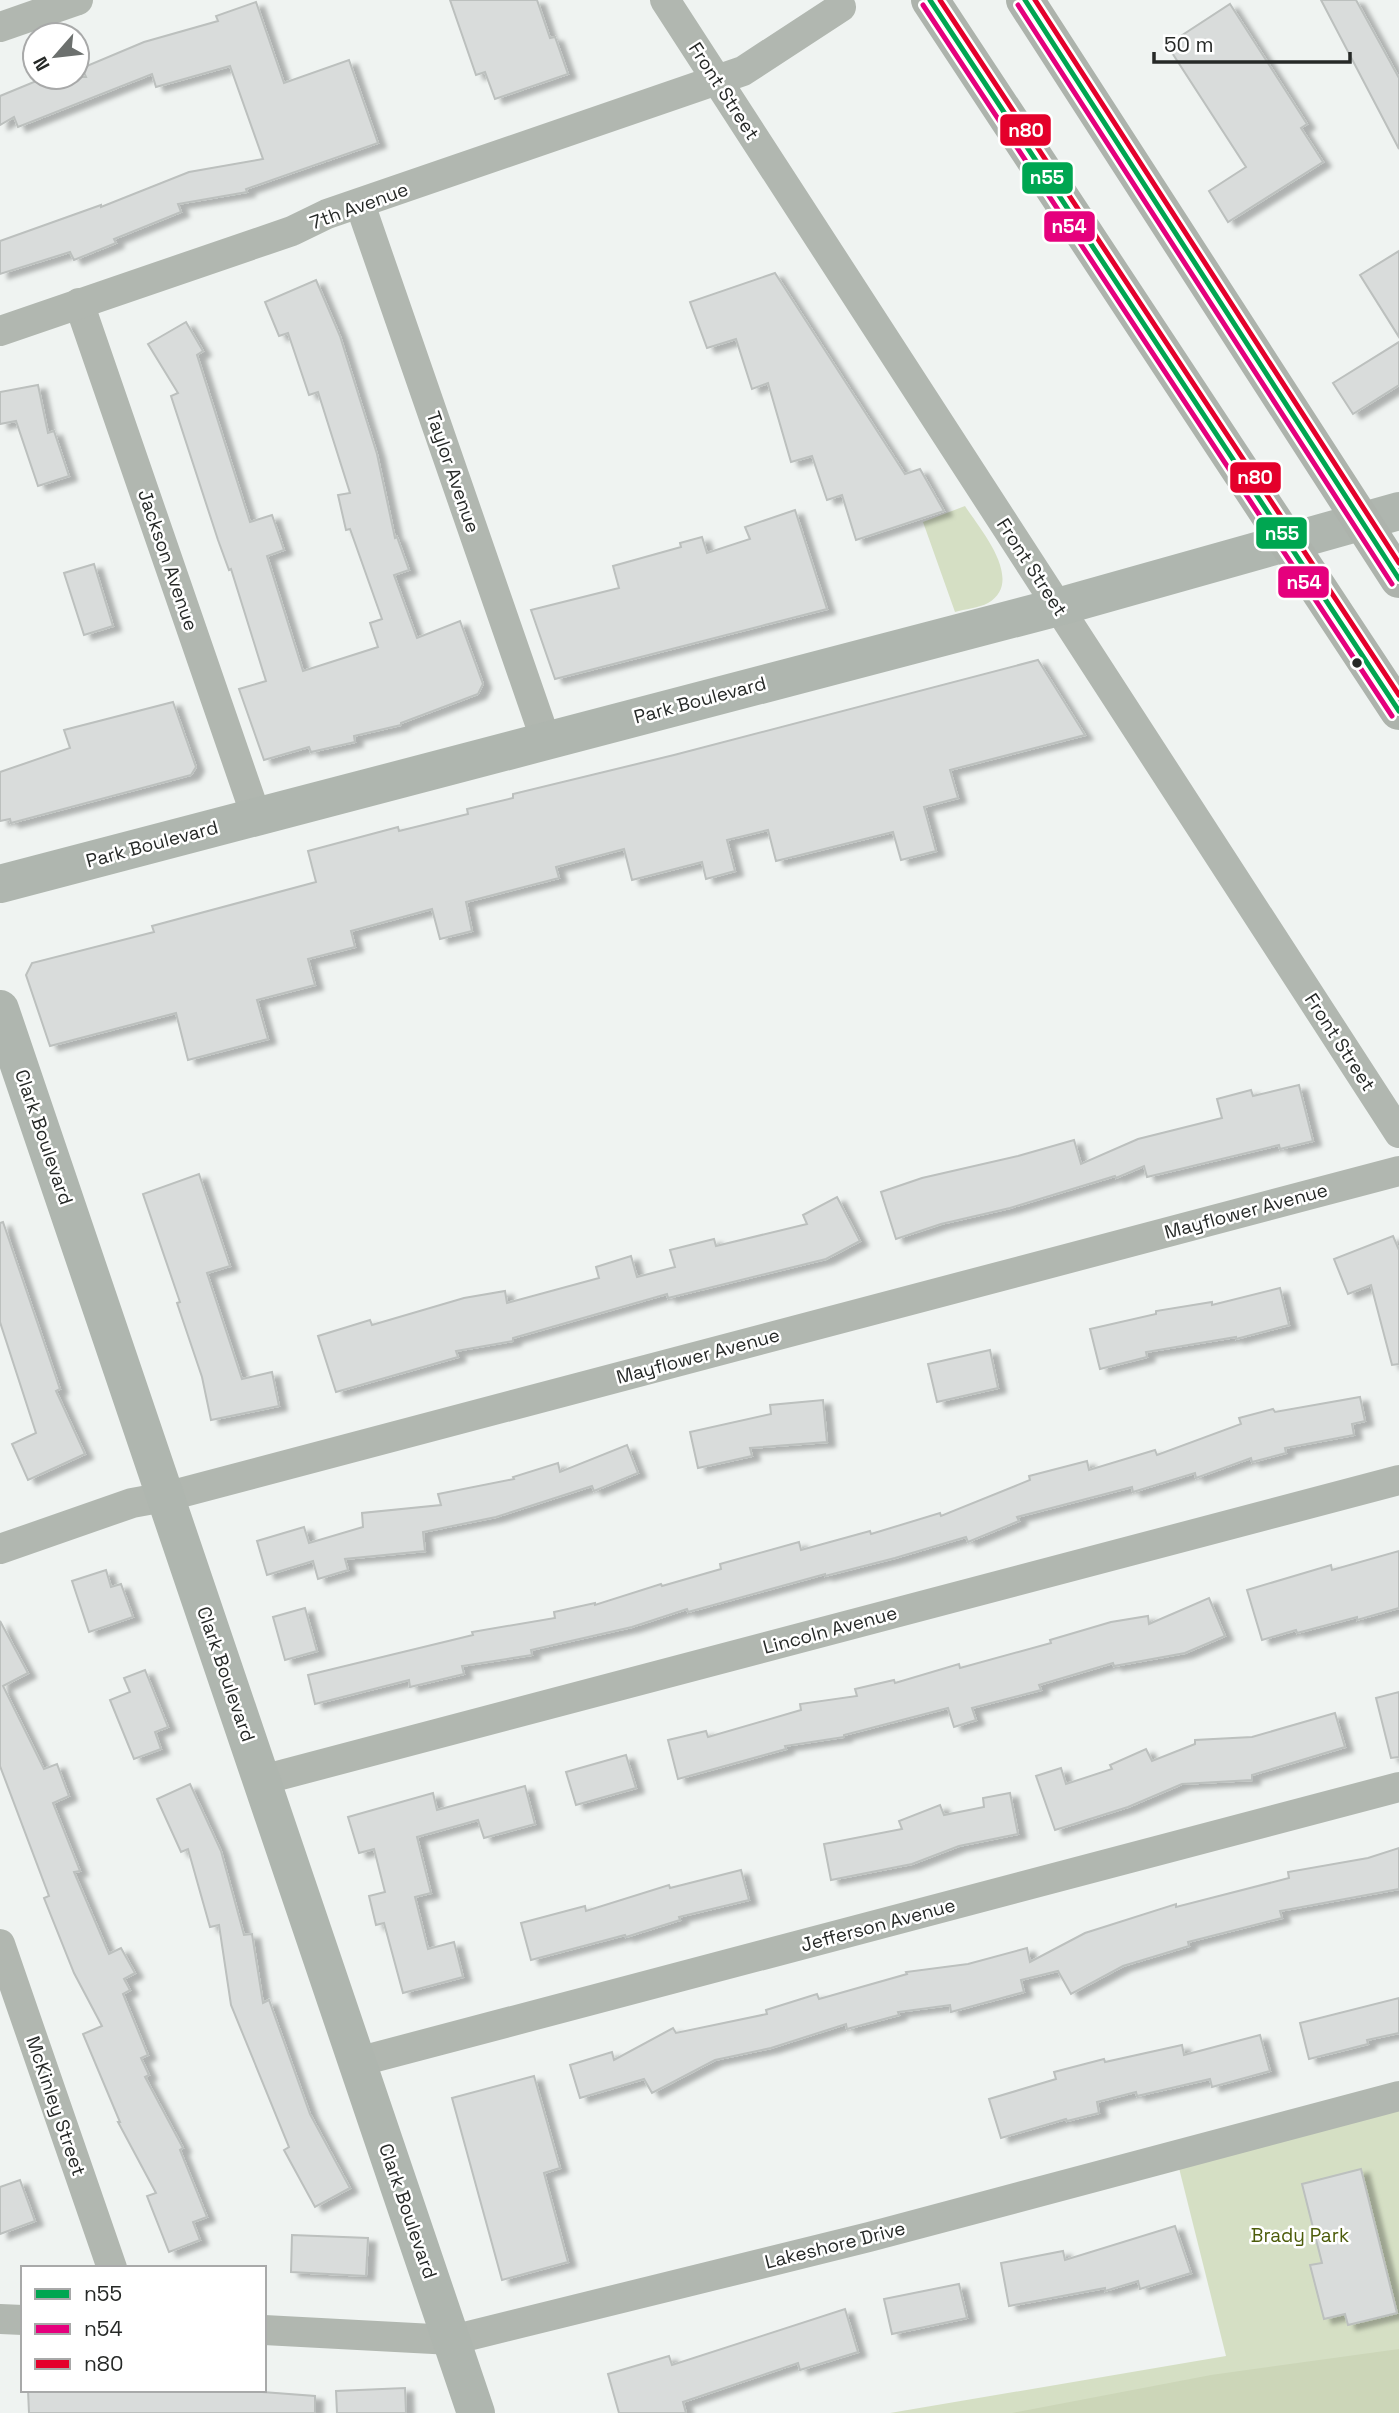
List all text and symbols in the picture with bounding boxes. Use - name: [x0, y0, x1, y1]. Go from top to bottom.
- north arrow: [21, 21, 91, 91]
- scale bar: [1154, 21, 1350, 65]
- text: 50 m: [1164, 31, 1214, 58]
- street label: Front Street: [683, 37, 765, 145]
- text: N: [27, 52, 55, 75]
- line badge: n80: [999, 113, 1052, 147]
- text: n80: [1008, 118, 1044, 143]
- line badge: n55: [1021, 161, 1074, 195]
- text: n55: [1030, 165, 1064, 190]
- street label: 7th Avenue: [306, 177, 412, 235]
- line badge: n54: [1043, 210, 1096, 243]
- text: n54: [1051, 214, 1087, 239]
- street label: Taylor Avenue: [420, 408, 486, 536]
- line badge: n80: [1229, 461, 1282, 494]
- text: n80: [1237, 465, 1273, 490]
- street label: Jackson Avenue: [132, 486, 204, 634]
- street label: Front Street: [991, 513, 1073, 621]
- line badge: n55: [1255, 516, 1308, 550]
- text: n55: [1265, 521, 1299, 546]
- line badge: n54: [1277, 565, 1330, 599]
- text: n54: [1286, 570, 1322, 595]
- unlabelled marker: [1350, 656, 1364, 670]
- street label: Park Boulevard: [631, 670, 769, 730]
- street label: Park Boulevard: [83, 814, 221, 874]
- street label: Front Street: [1299, 988, 1381, 1096]
- street label: Clark Boulevard: [9, 1066, 79, 1208]
- street label: Mayflower Avenue: [1162, 1177, 1330, 1245]
- street label: Mayflower Avenue: [614, 1322, 782, 1390]
- street label: Lincoln Avenue: [760, 1600, 900, 1660]
- street label: Clark Boulevard: [191, 1603, 261, 1745]
- street label: Jefferson Avenue: [798, 1892, 958, 1958]
- street label: McKinley Street: [20, 2033, 92, 2179]
- street label: Clark Boulevard: [373, 2140, 443, 2282]
- street label: Lakeshore Drive: [762, 2215, 908, 2275]
- park label: Brady Park: [1251, 2223, 1349, 2248]
- legend: [21, 2266, 266, 2392]
- text: n55: [84, 2280, 122, 2307]
- text: n54: [84, 2315, 123, 2342]
- text: n80: [84, 2350, 123, 2377]

